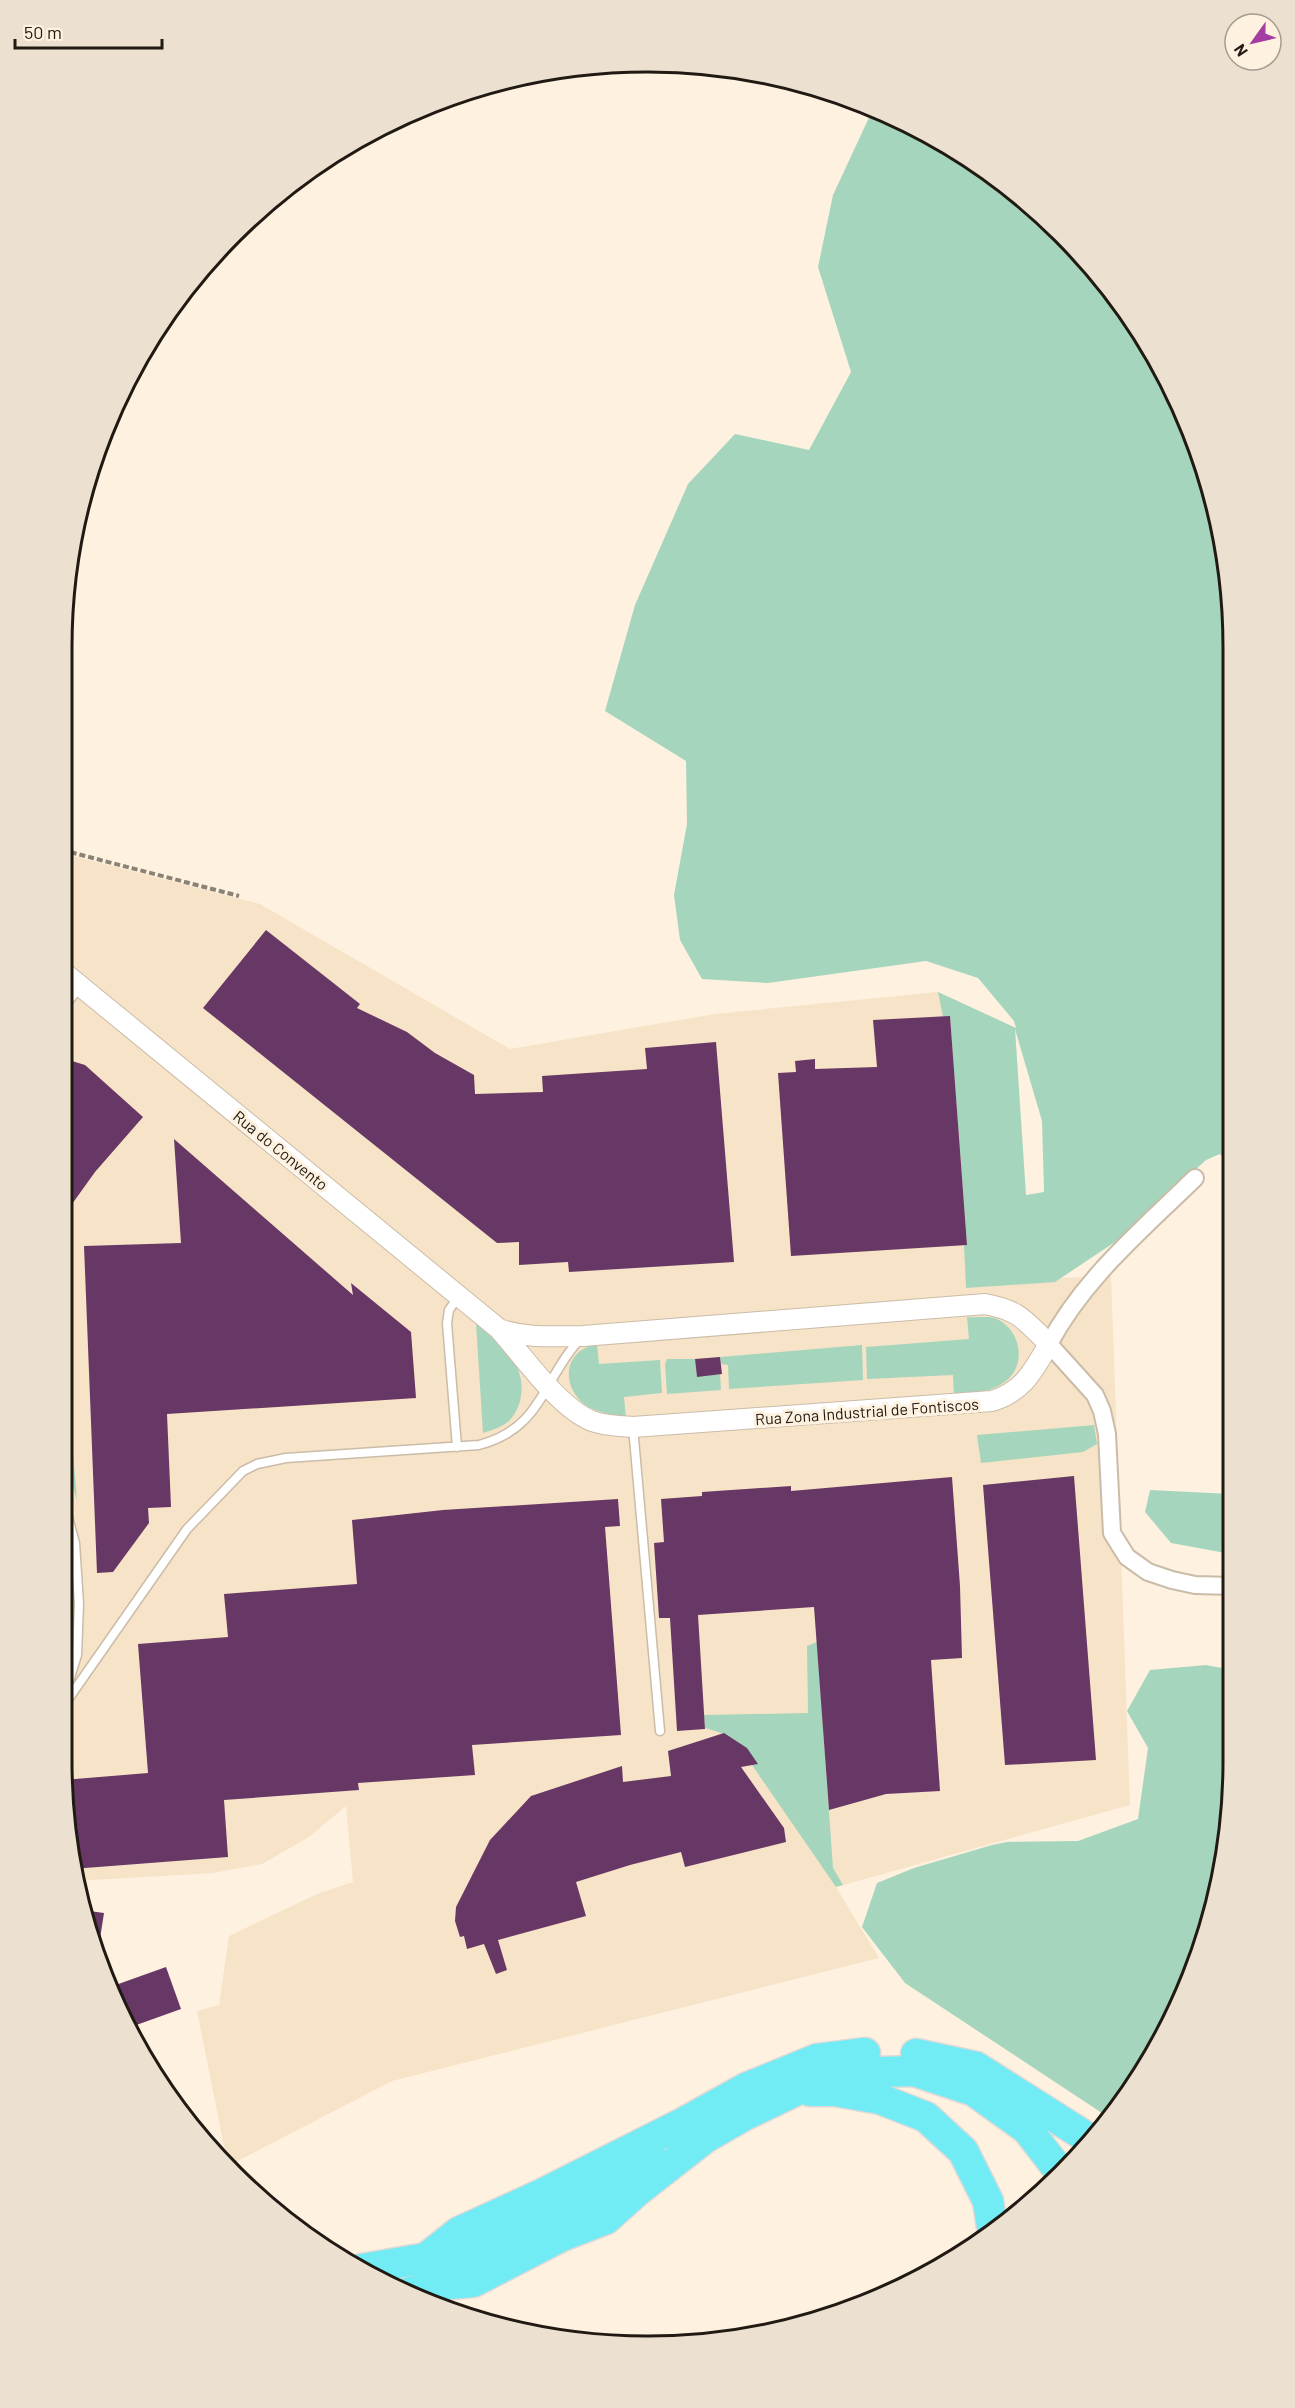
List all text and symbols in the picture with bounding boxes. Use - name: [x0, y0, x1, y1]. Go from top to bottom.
- scale bar: [15, 12, 162, 50]
- north arrow: [1223, 12, 1283, 72]
- text: 50 m: [24, 21, 62, 43]
- text: N: [1229, 41, 1251, 60]
- street label: Rua do Convento: [230, 1106, 332, 1194]
- street label: Rua Zona Industrial de Fontiscos: [754, 1394, 980, 1428]

